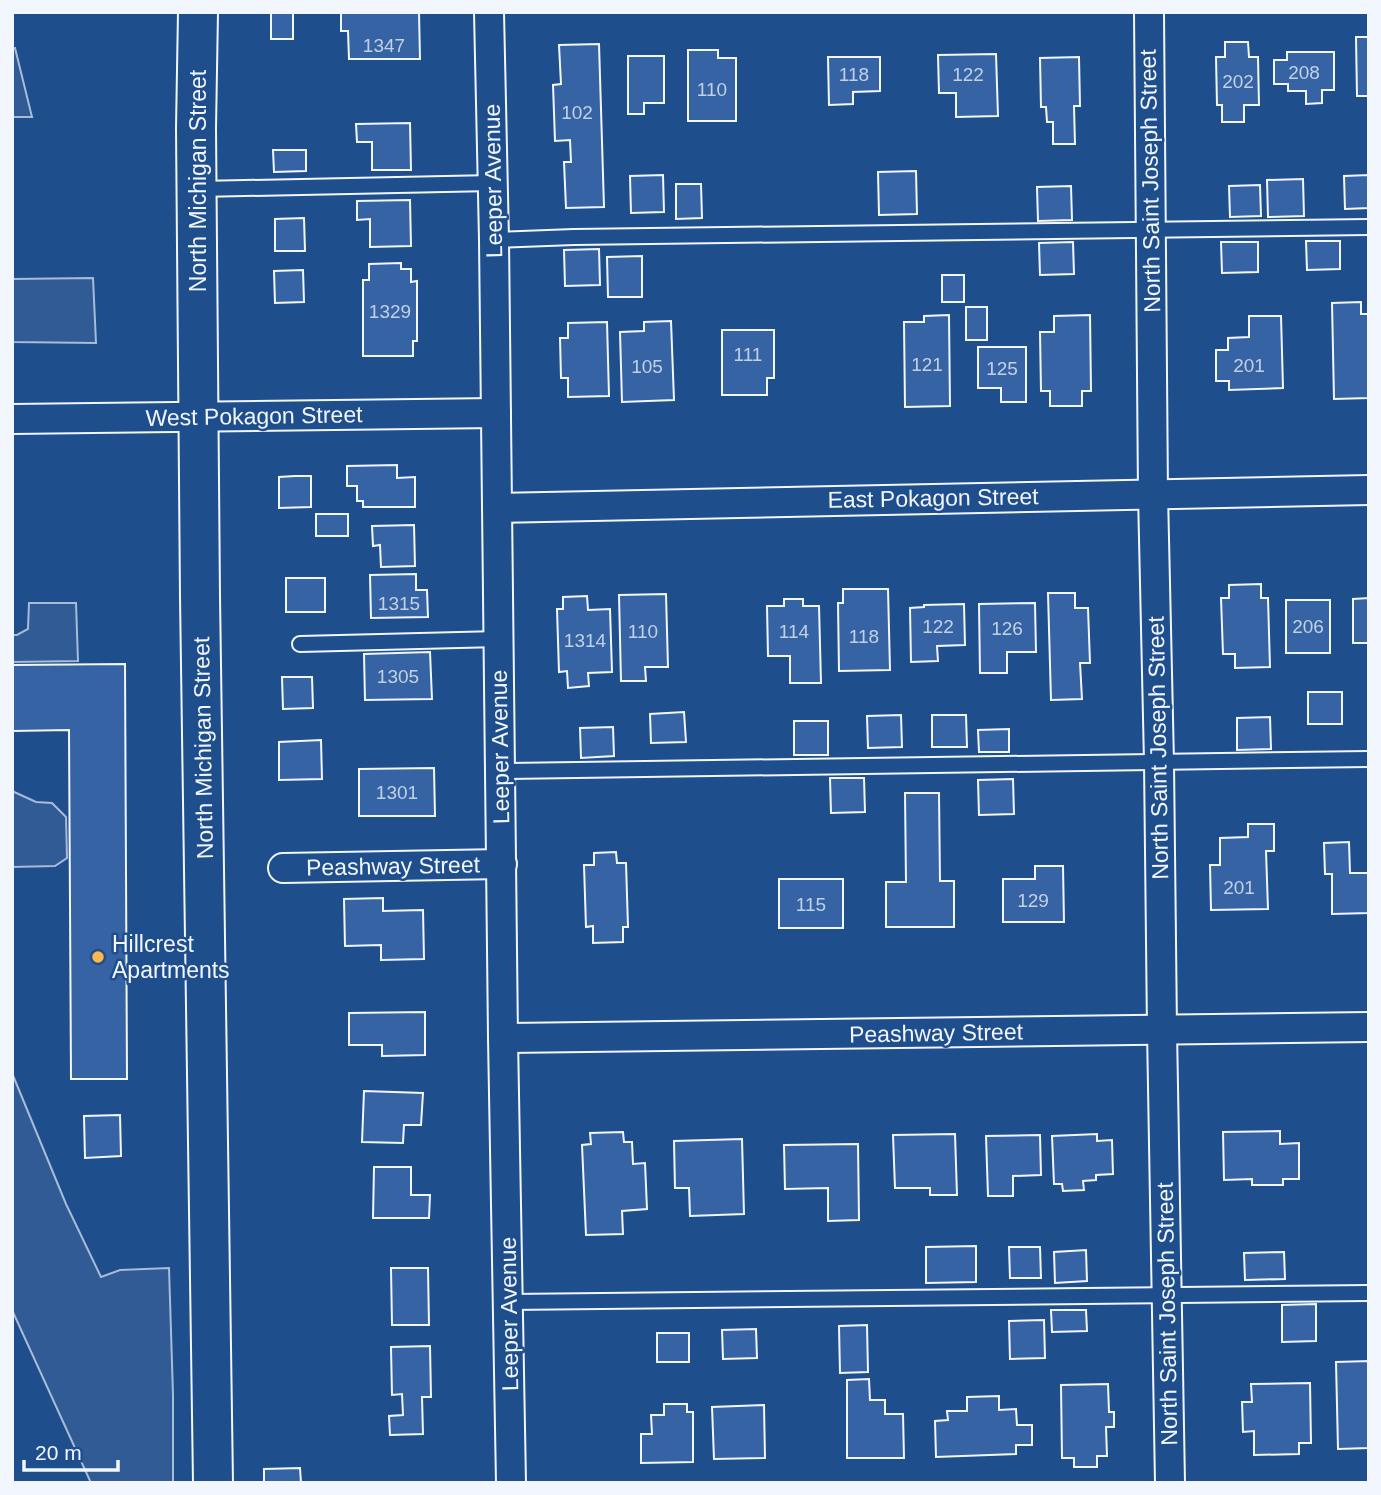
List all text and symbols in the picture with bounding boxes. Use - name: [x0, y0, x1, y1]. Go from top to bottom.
- house number: 1347: [363, 35, 405, 56]
- street label: North Saint Joseph Street: [1135, 49, 1165, 313]
- house number: 208: [1288, 62, 1320, 83]
- house number: 118: [839, 64, 869, 85]
- house number: 122: [952, 64, 984, 85]
- street label: North Michigan Street: [185, 69, 211, 292]
- house number: 202: [1222, 71, 1254, 92]
- house number: 110: [697, 79, 727, 100]
- house number: 102: [561, 102, 593, 123]
- street label: Leeper Avenue: [479, 104, 507, 258]
- house number: 1329: [369, 301, 411, 322]
- house number: 111: [734, 344, 762, 365]
- house number: 121: [911, 354, 943, 375]
- house number: 201: [1233, 355, 1265, 376]
- house number: 105: [631, 356, 663, 377]
- house number: 125: [986, 358, 1018, 379]
- street label: West Pokagon Street: [145, 401, 363, 431]
- street label: East Pokagon Street: [827, 483, 1039, 513]
- house number: 1315: [378, 593, 420, 614]
- house number: 122: [922, 616, 954, 637]
- street label: North Saint Joseph Street: [1143, 616, 1173, 880]
- house number: 206: [1292, 616, 1324, 637]
- house number: 126: [991, 618, 1023, 639]
- house number: 110: [628, 621, 658, 642]
- house number: 114: [779, 621, 810, 642]
- house number: 118: [849, 626, 879, 647]
- house number: 1314: [564, 630, 607, 651]
- street label: North Michigan Street: [188, 636, 218, 859]
- house number: 1305: [377, 666, 419, 687]
- street label: Leeper Avenue: [486, 670, 514, 824]
- house number: 1301: [376, 782, 418, 803]
- street label: Peashway Street: [306, 851, 481, 881]
- house number: 201: [1223, 877, 1255, 898]
- house number: 129: [1017, 890, 1049, 911]
- house number: 115: [796, 894, 826, 915]
- place label: Hillcrest Apartments: [112, 931, 230, 983]
- marker: Hillcrest Apartments: [90, 949, 106, 965]
- street label: Peashway Street: [849, 1018, 1024, 1048]
- street label: North Saint Joseph Street: [1152, 1182, 1182, 1446]
- street label: Leeper Avenue: [495, 1237, 523, 1391]
- scale bar: [24, 1428, 119, 1472]
- text: 20 m: [35, 1441, 82, 1464]

